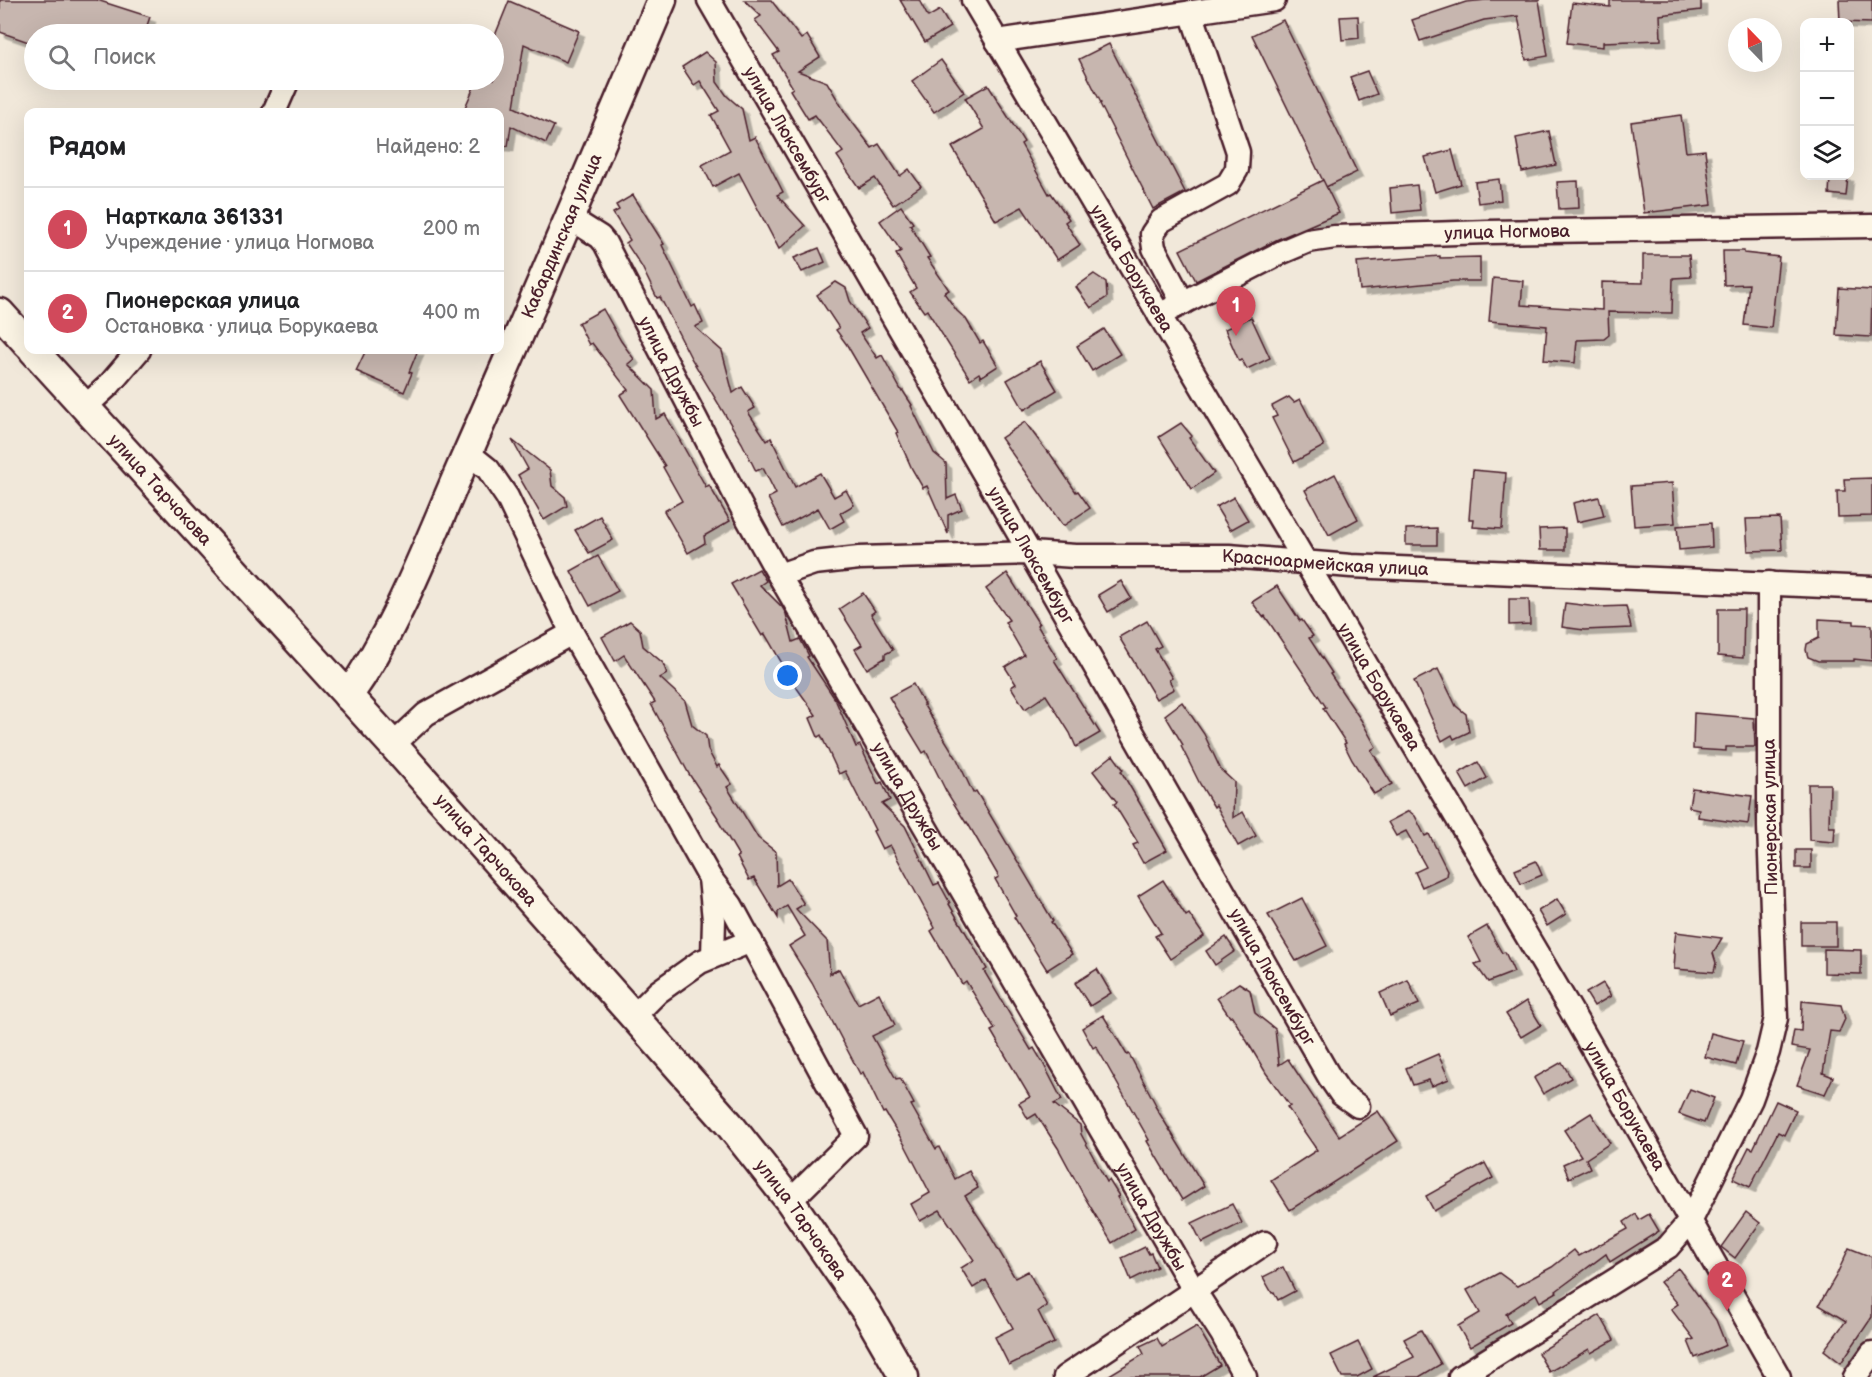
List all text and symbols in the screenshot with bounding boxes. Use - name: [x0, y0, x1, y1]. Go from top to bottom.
- north arrow: [1728, 18, 1782, 72]
- map controls: [1800, 18, 1854, 180]
- button: +: [1800, 18, 1854, 72]
- search box: [24, 24, 504, 90]
- icon: search: [45, 41, 78, 74]
- text: Поиск: [93, 44, 156, 71]
- street label: улица Люксембург: [739, 63, 835, 207]
- button: −: [1800, 72, 1854, 126]
- button: layers: [1800, 126, 1854, 180]
- text: Рядом: [48, 132, 126, 163]
- text: Найдено: 2: [376, 135, 480, 159]
- street label: Кабардинская улица: [518, 150, 607, 322]
- street label: улица Борукаева: [1085, 201, 1178, 337]
- text: Нарткала 361331: [105, 204, 283, 231]
- text: 1: [63, 217, 72, 241]
- text: 200 m: [423, 217, 480, 241]
- street label: улица Ногмова: [1444, 221, 1571, 244]
- text: Учреждение · улица Ногмова: [105, 231, 374, 255]
- pin: 1: [1216, 286, 1256, 336]
- text: Пионерская улица: [105, 288, 300, 315]
- text: 2: [62, 301, 73, 325]
- text: 400 m: [422, 301, 480, 325]
- street label: улица Дружбы: [634, 313, 708, 430]
- text: Остановка · улица Борукаева: [105, 315, 378, 339]
- street label: улица Тарчокова: [104, 430, 216, 550]
- street label: улица Люксембург: [983, 483, 1078, 628]
- street label: Красноармейская улица: [1222, 546, 1430, 580]
- street label: улица Борукаева: [1333, 619, 1425, 755]
- your location: [773, 661, 802, 690]
- street label: Пионерская улица: [1759, 738, 1782, 896]
- street label: улица Дружбы: [867, 739, 947, 854]
- street label: улица Тарчокова: [430, 790, 542, 911]
- street label: улица Люксембург: [1224, 905, 1320, 1050]
- street label: улица Борукаева: [1580, 1038, 1670, 1175]
- street label: улица Тарчокова: [750, 1156, 852, 1285]
- street label: улица Дружбы: [1111, 1159, 1190, 1275]
- pin: 2: [1708, 1262, 1746, 1311]

